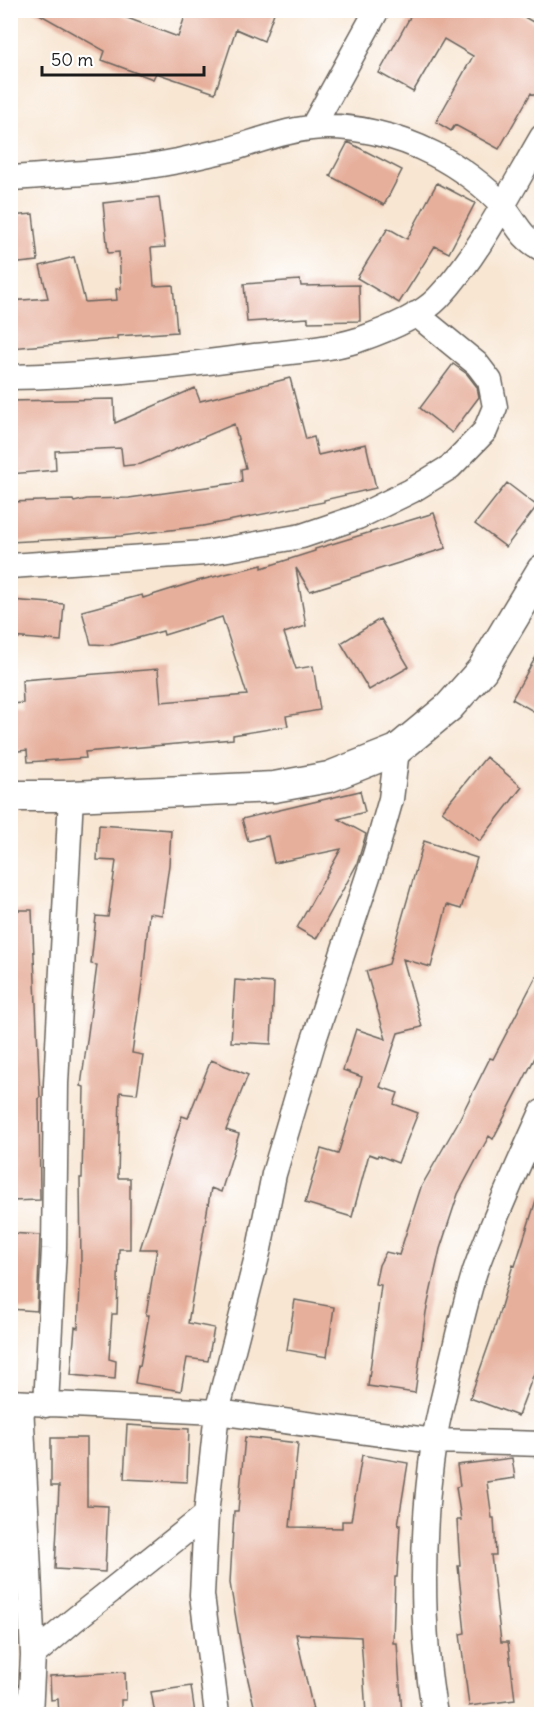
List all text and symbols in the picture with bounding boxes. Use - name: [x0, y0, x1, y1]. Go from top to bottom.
- scale bar: [42, 39, 204, 77]
- text: 50 m: [51, 48, 93, 71]

